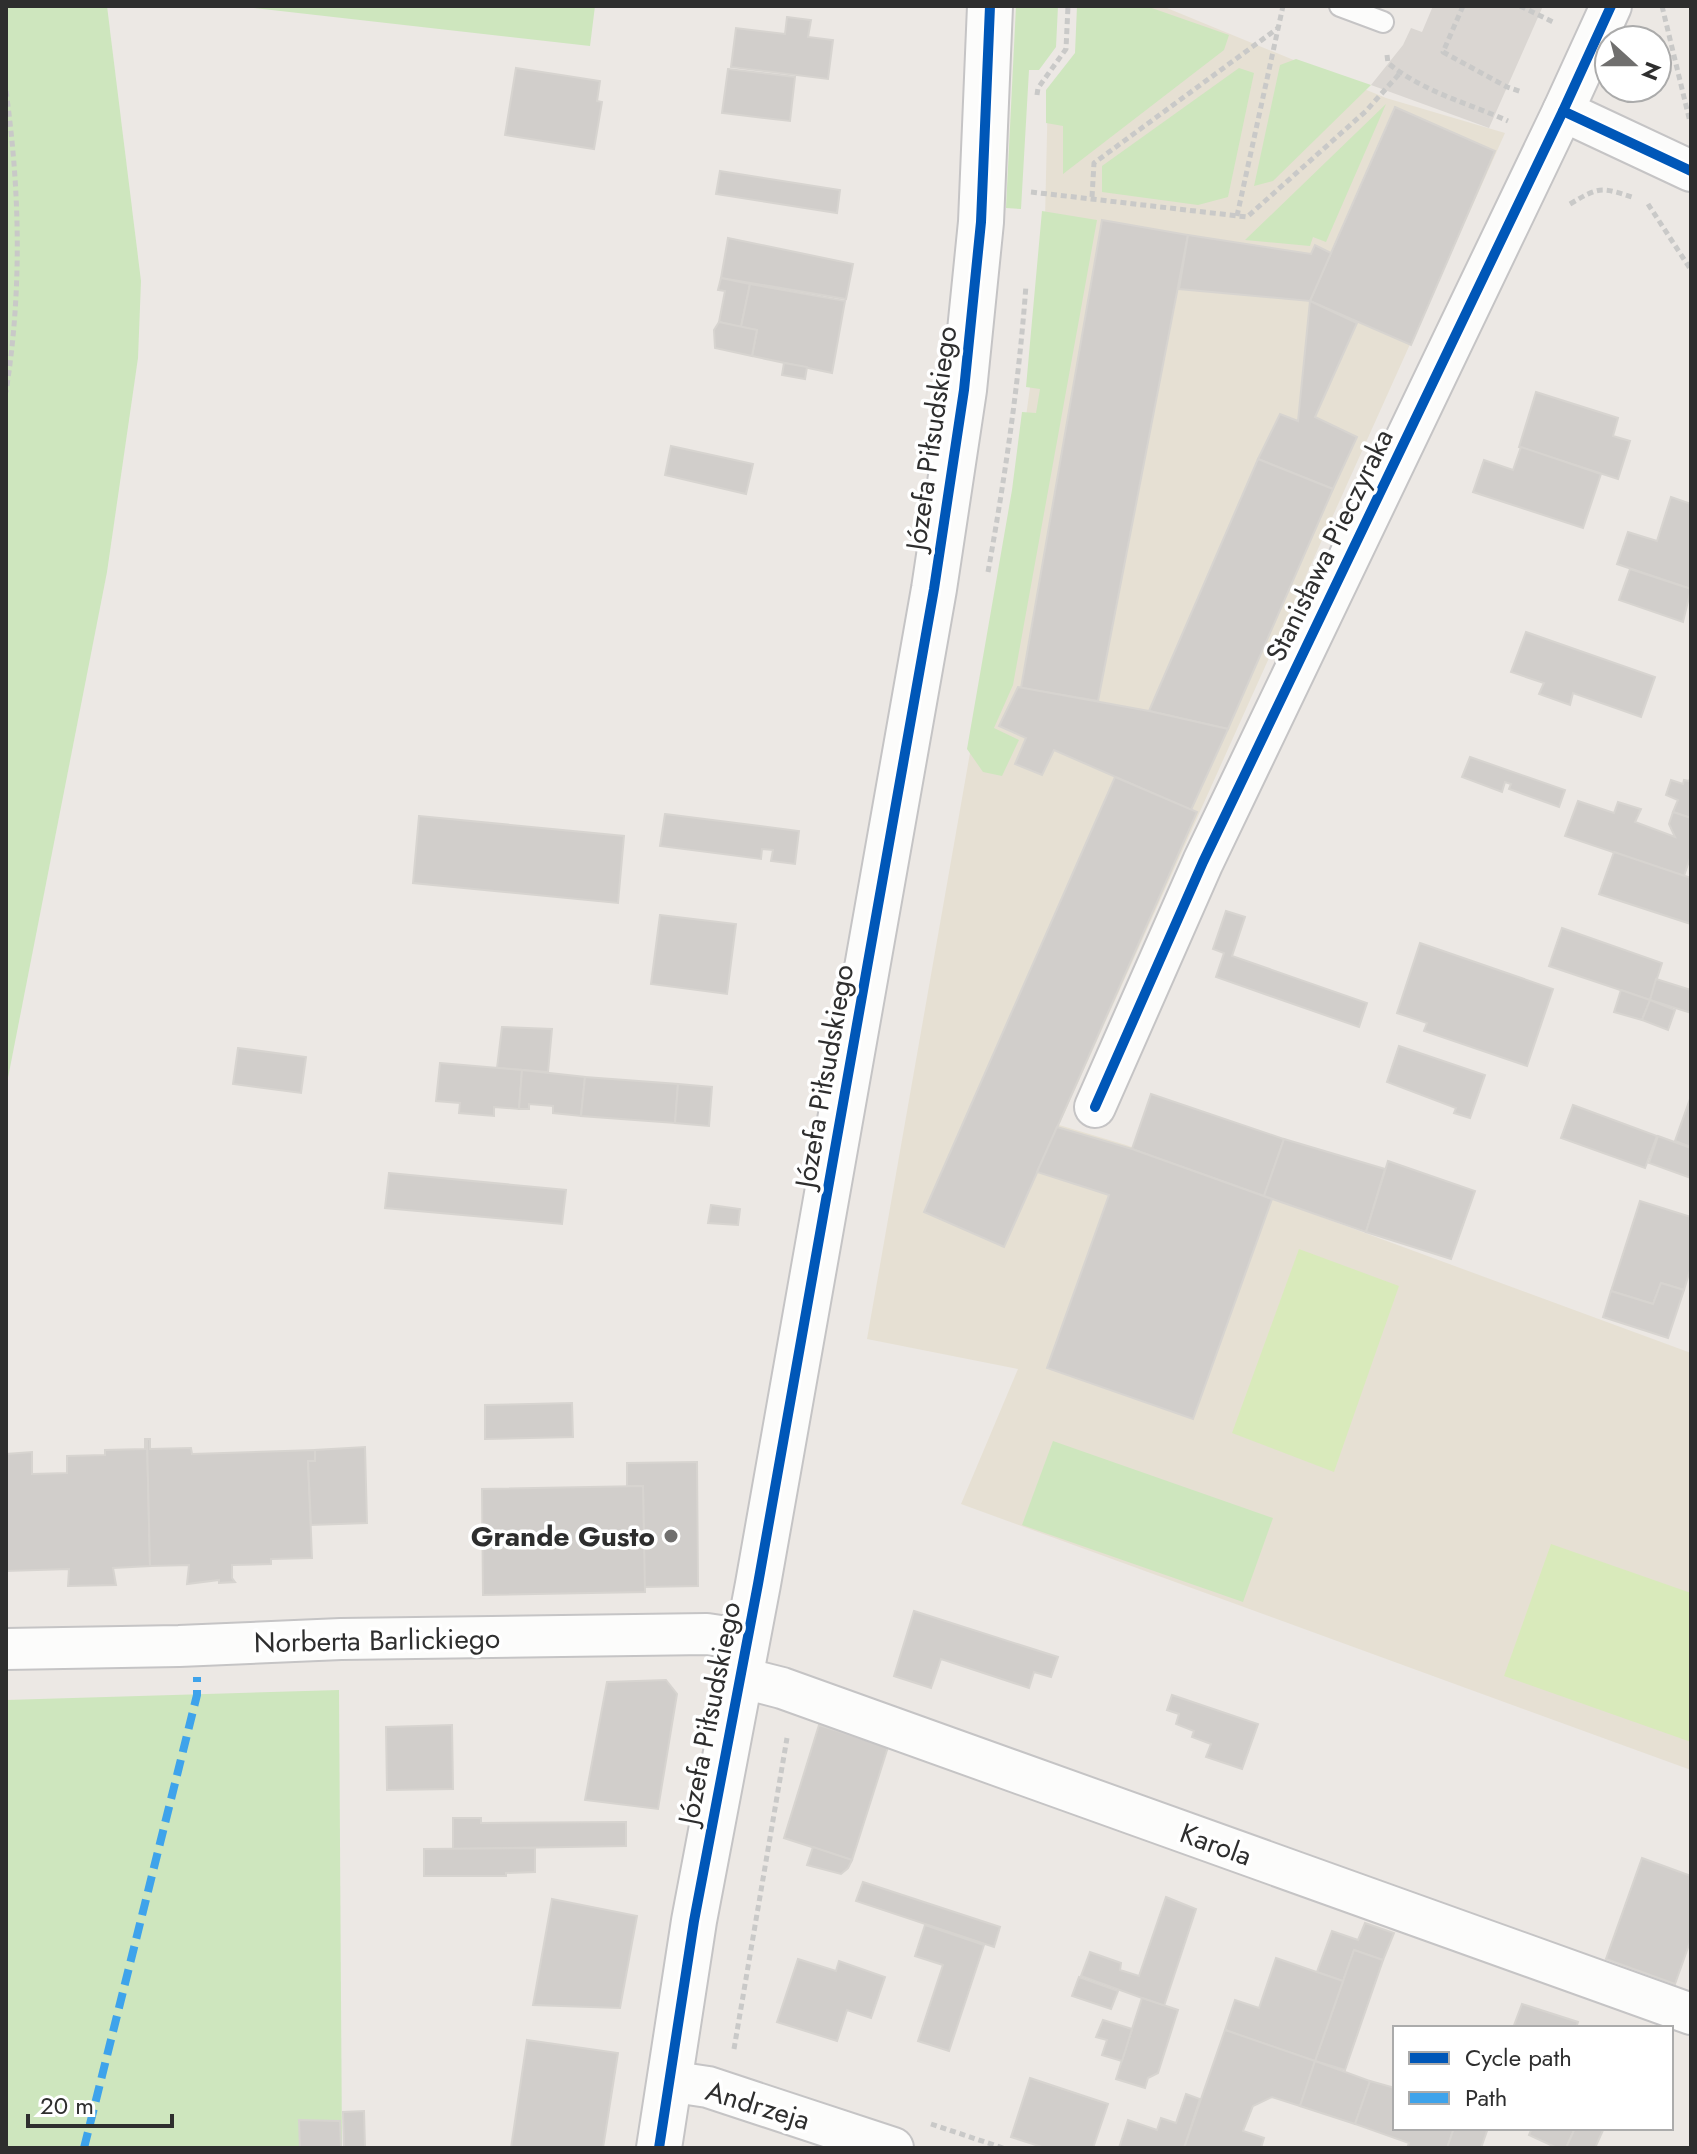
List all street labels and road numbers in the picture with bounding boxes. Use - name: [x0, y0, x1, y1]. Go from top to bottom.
- street label: Józefa Piłsudskiego: [895, 323, 968, 557]
- street label: Stanisława Pieczyraka: [1255, 422, 1404, 669]
- street label: Józefa Piłsudskiego: [784, 961, 864, 1195]
- street label: Józefa Piłsudskiego: [667, 1598, 751, 1832]
- street label: Norberta Barlickiego: [254, 1618, 500, 1663]
- street label: Karola: [1174, 1813, 1257, 1876]
- street label: Andrzeja: [701, 2070, 815, 2141]

